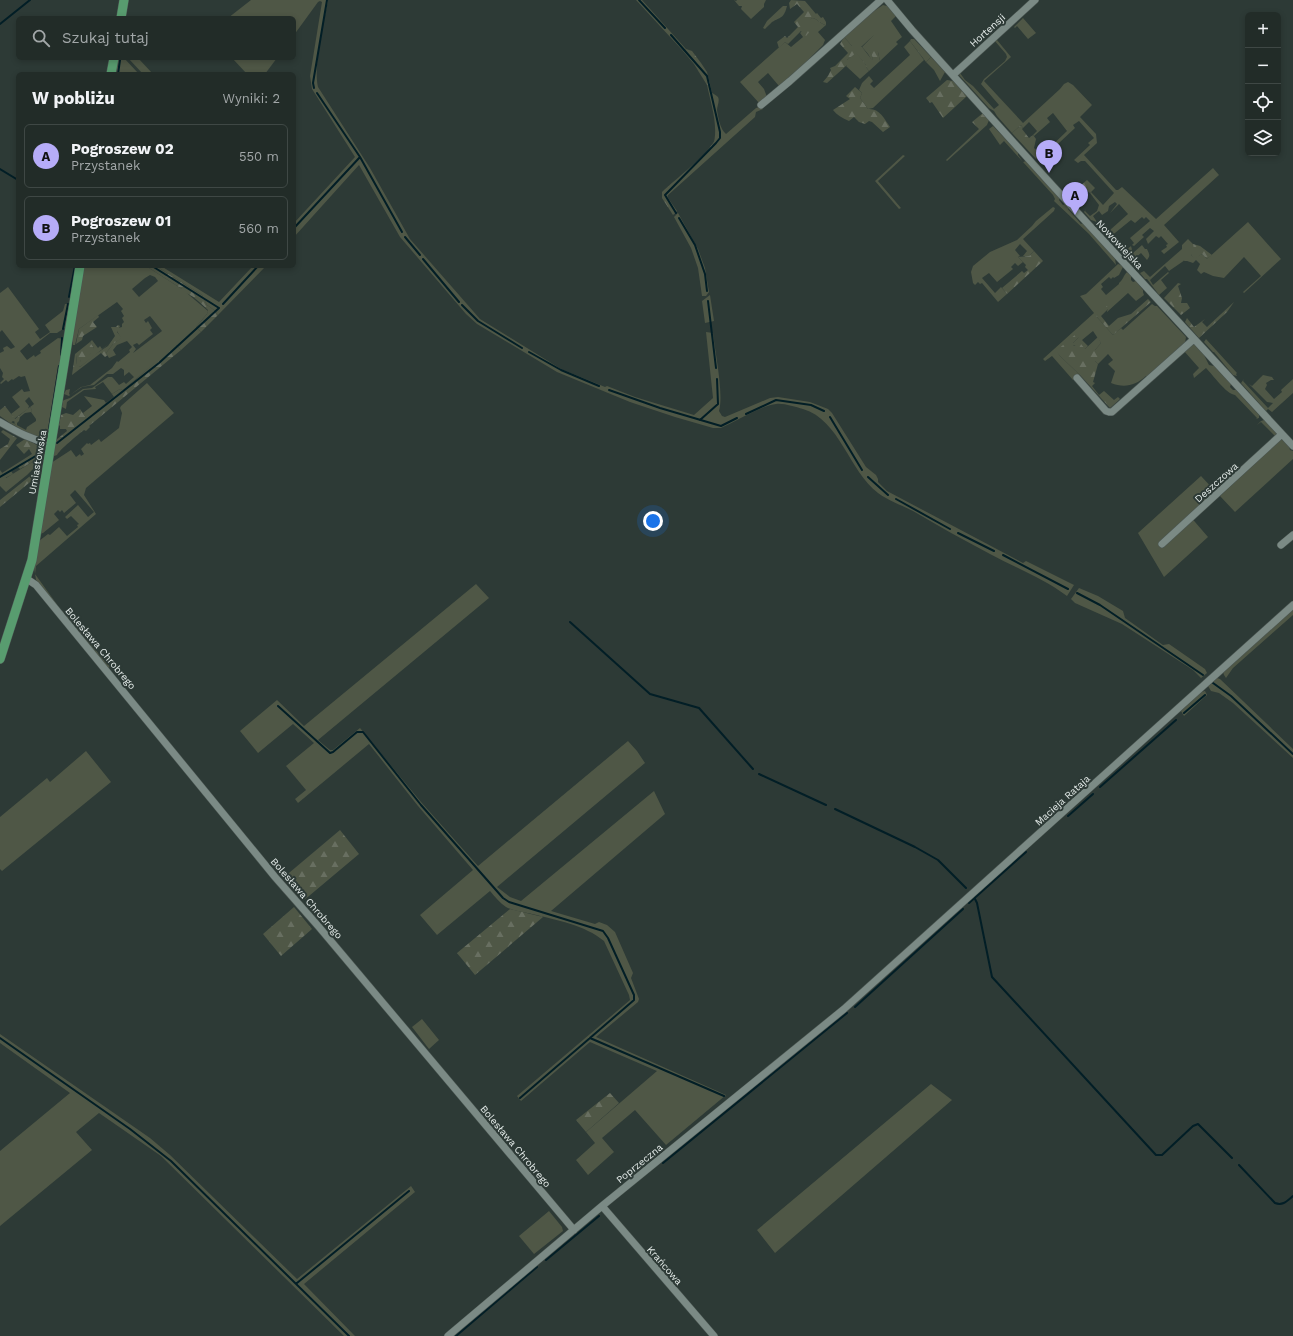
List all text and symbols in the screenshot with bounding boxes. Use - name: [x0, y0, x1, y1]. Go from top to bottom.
- street label: Hortensji: [967, 12, 1007, 49]
- map controls: [1245, 12, 1281, 156]
- button: +: [1245, 12, 1281, 48]
- search box: [16, 16, 296, 60]
- icon: search: [30, 27, 52, 49]
- text: Szukaj tutaj: [62, 29, 149, 47]
- button: −: [1245, 48, 1281, 84]
- button: locate: [1245, 84, 1281, 120]
- text: W pobliżu: [32, 88, 115, 108]
- text: Wyniki: 2: [223, 91, 280, 106]
- button: layers: [1245, 120, 1281, 156]
- text: Pogroszew 02: [71, 140, 174, 158]
- pin: B: [1036, 140, 1062, 173]
- text: A: [42, 149, 50, 164]
- text: 550 m: [239, 149, 279, 164]
- text: Przystanek: [71, 158, 140, 173]
- pin: A: [1062, 182, 1088, 215]
- text: Pogroszew 01: [71, 212, 171, 230]
- street label: Nowowiejska: [1094, 218, 1145, 271]
- text: B: [42, 221, 50, 236]
- text: 560 m: [239, 221, 279, 236]
- text: Przystanek: [71, 230, 140, 245]
- street label: Umiastowska: [26, 429, 49, 495]
- street label: Deszczowa: [1193, 460, 1240, 505]
- your location: [643, 511, 663, 531]
- street label: Bolesława Chrobrego: [63, 605, 138, 691]
- street label: Macieja Rataja: [1033, 773, 1092, 828]
- street label: Bolesława Chrobrego: [269, 856, 345, 941]
- street label: Bolesława Chrobrego: [478, 1103, 553, 1189]
- street label: Poprzeczna: [614, 1141, 665, 1185]
- street label: Krańcowa: [645, 1244, 685, 1287]

